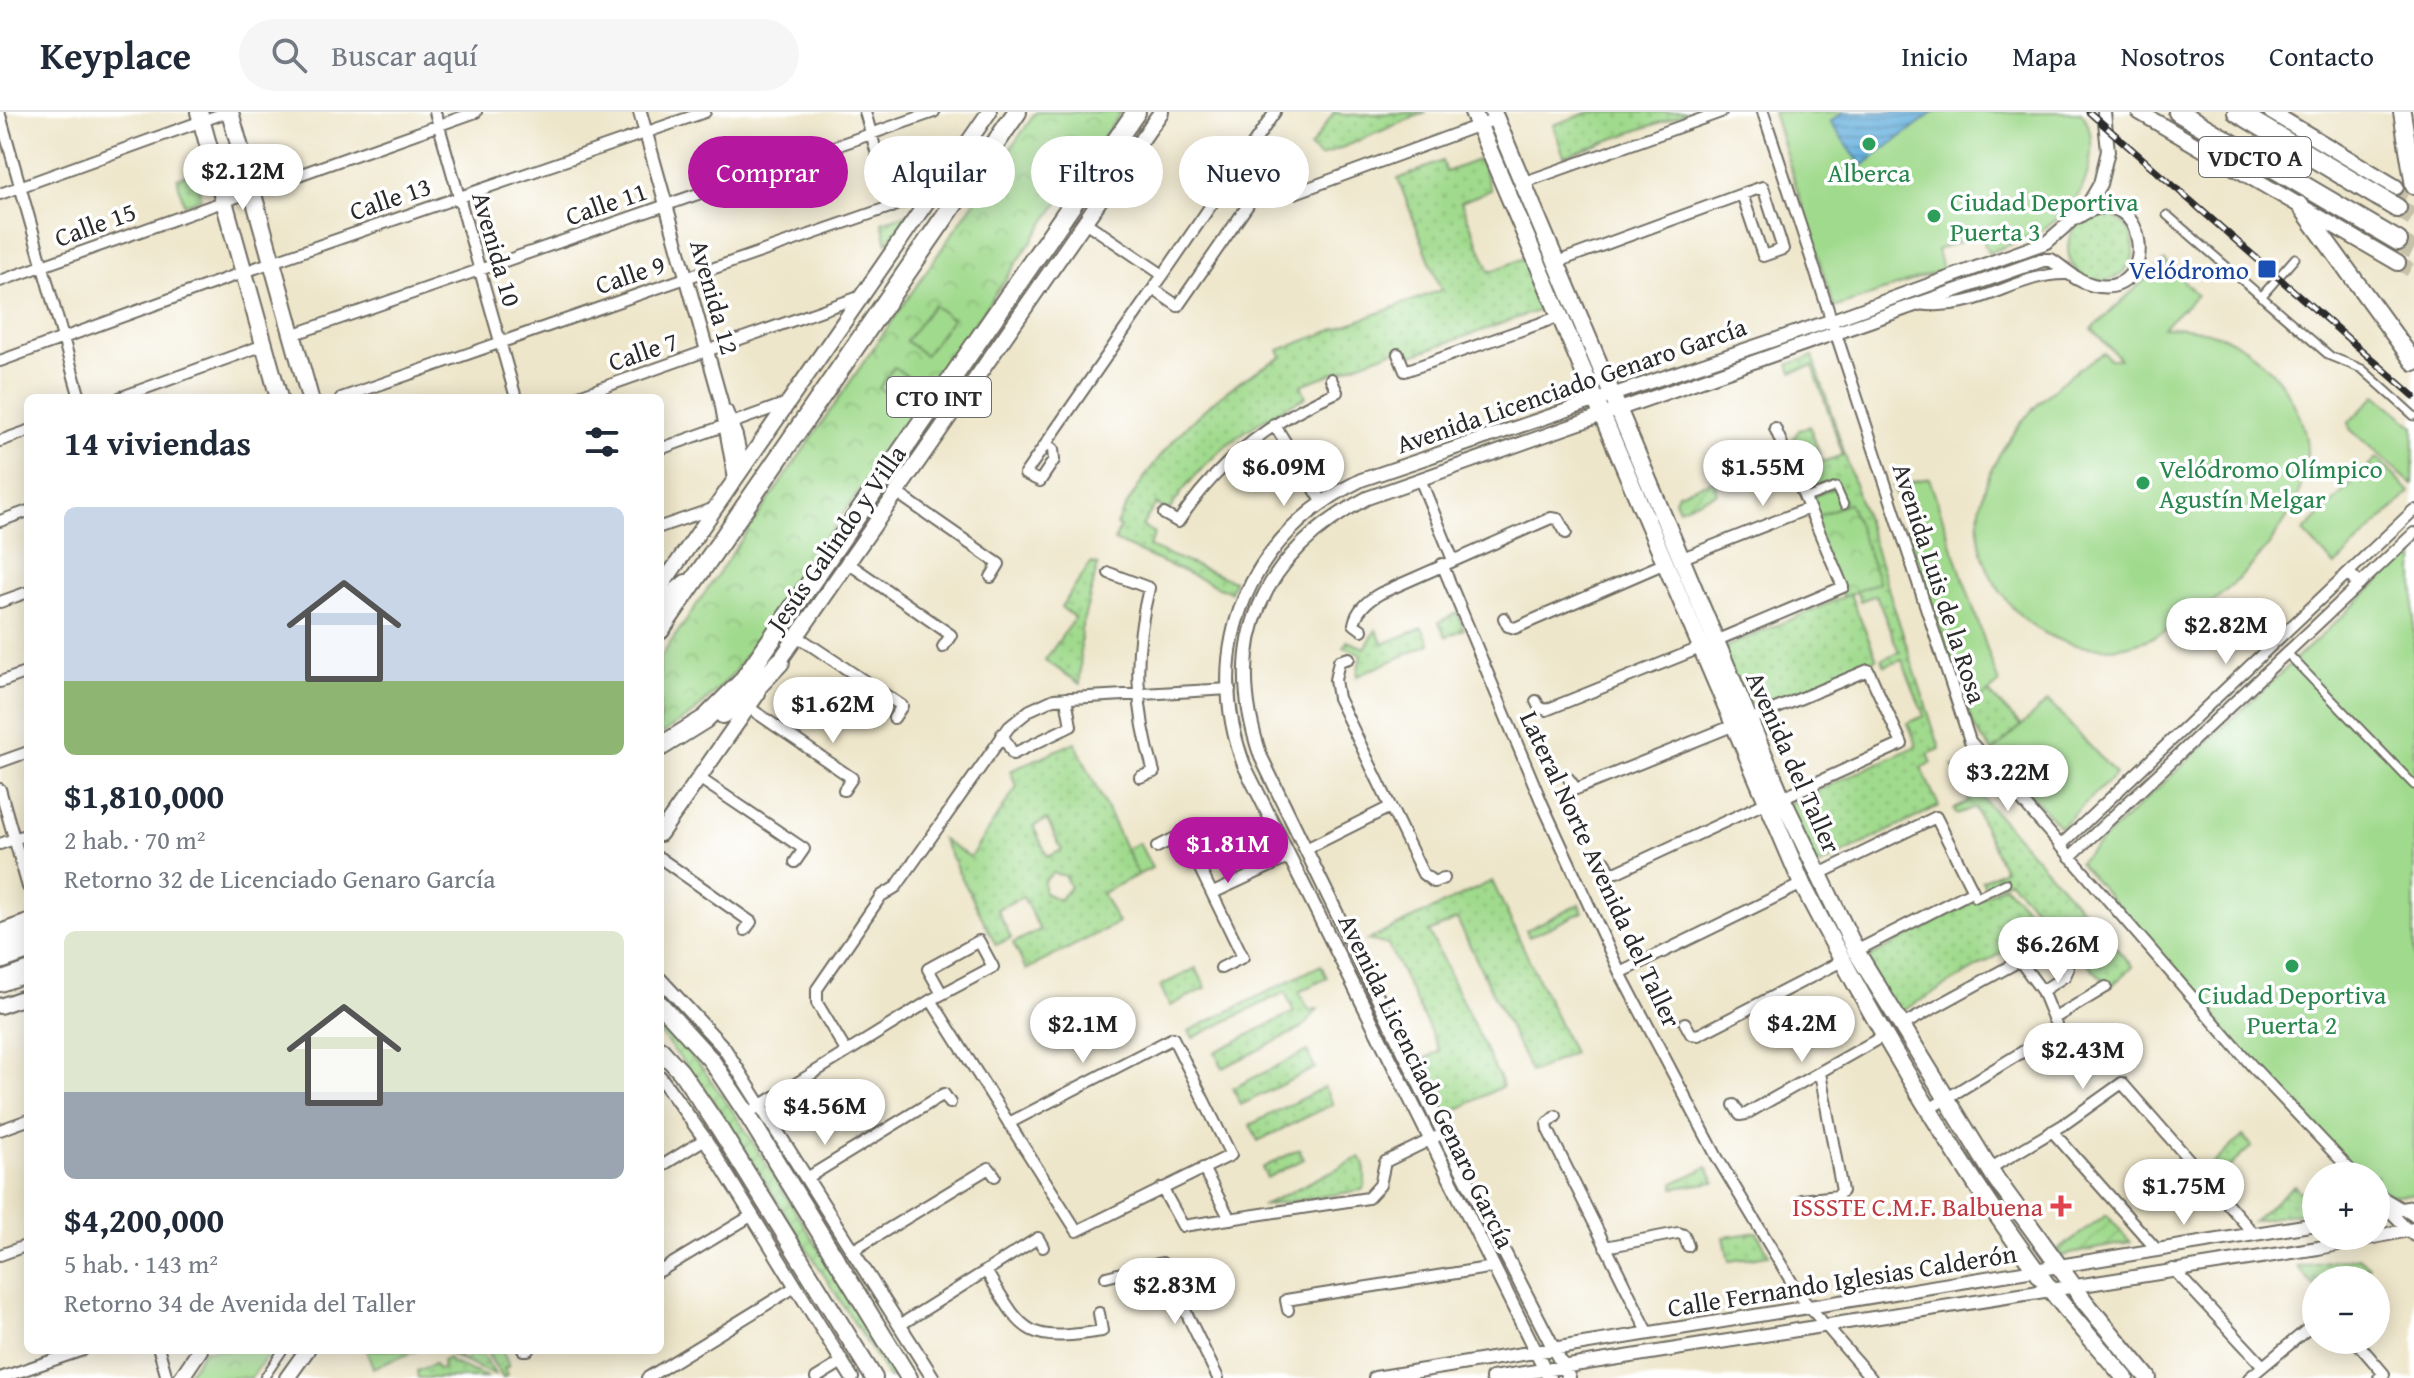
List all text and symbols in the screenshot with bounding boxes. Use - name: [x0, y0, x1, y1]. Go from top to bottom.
- search box: [239, 19, 799, 91]
- text: Keyplace: [40, 27, 191, 83]
- icon: search: [267, 33, 311, 77]
- text: Buscar aquí: [331, 33, 477, 77]
- text: Inicio: [1901, 35, 1968, 76]
- text: Mapa: [2012, 35, 2077, 76]
- text: Nosotros: [2121, 35, 2225, 76]
- text: Contacto: [2269, 35, 2374, 76]
- marker: Alberca: [1860, 135, 1878, 153]
- chip: Comprar: [688, 136, 848, 208]
- chip: Alquilar: [864, 136, 1015, 208]
- chip: Filtros: [1031, 136, 1163, 208]
- chip: Nuevo: [1179, 136, 1309, 208]
- road number: VDCTO A: [2199, 137, 2311, 177]
- pin: $2.12M: [178, 144, 308, 212]
- text: $2.12M: [201, 150, 285, 189]
- place label: Alberca: [1828, 153, 1911, 192]
- street label: Calle 13: [344, 166, 436, 230]
- street label: Calle 11: [560, 171, 652, 235]
- place label: Ciudad Deportiva Puerta 3: [1950, 182, 2139, 251]
- street label: Avenida 10: [462, 187, 532, 311]
- street label: Calle 15: [49, 191, 141, 257]
- marker: Ciudad Deportiva Puerta 3: [1925, 207, 1943, 225]
- street label: Avenida 12: [680, 235, 750, 359]
- street label: Calle 9: [590, 244, 670, 304]
- place label: Velódromo: [2129, 250, 2249, 289]
- marker: Velódromo: [2256, 258, 2278, 280]
- street label: Avenida Licenciado Genaro García: [1391, 306, 1752, 463]
- street label: Calle 7: [603, 321, 683, 381]
- road number: CTO INT: [887, 377, 991, 417]
- text: 14 viviendas: [64, 418, 251, 467]
- icon: filters: [580, 420, 624, 464]
- street label: Jesús Galindo y Villa: [755, 436, 916, 642]
- pin: $6.09M: [1219, 440, 1349, 508]
- pin: $1.55M: [1698, 440, 1828, 508]
- text: $6.09M: [1242, 446, 1326, 485]
- text: $1.55M: [1721, 446, 1805, 485]
- place label: Velódromo Olímpico Agustín Melgar: [2159, 449, 2383, 518]
- street label: Avenida Luis de la Rosa: [1883, 458, 1998, 709]
- marker: Velódromo Olímpico Agustín Melgar: [2134, 474, 2152, 492]
- icon: home: [272, 559, 416, 703]
- pin: $2.82M: [2161, 598, 2291, 666]
- text: $2.82M: [2184, 604, 2268, 643]
- street label: Avenida del Taller: [1736, 665, 1852, 859]
- pin: $1.62M: [768, 677, 898, 745]
- text: $1.62M: [791, 683, 875, 722]
- street label: Lateral Norte Avenida del Taller: [1510, 704, 1692, 1034]
- pin: $3.22M: [1943, 745, 2073, 813]
- text: $3.22M: [1966, 751, 2050, 790]
- text: $1,810,000: [64, 771, 224, 820]
- pin: $1.81M: [1163, 817, 1293, 885]
- text: 2 hab. · 70 m²: [64, 820, 205, 859]
- text: $1.81M: [1186, 823, 1270, 862]
- text: Retorno 32 de Licenciado Genaro García: [64, 859, 496, 898]
- street label: Avenida Licenciado Genaro García: [1329, 907, 1525, 1256]
- pin: $6.26M: [1993, 917, 2123, 985]
- text: $6.26M: [2016, 923, 2100, 962]
- marker: Ciudad Deportiva Puerta 2: [2283, 957, 2301, 975]
- place label: Ciudad Deportiva Puerta 2: [2198, 975, 2387, 1044]
- icon: home: [272, 983, 416, 1127]
- pin: $4.2M: [1746, 996, 1858, 1064]
- pin: $2.1M: [1027, 997, 1139, 1065]
- text: $4.2M: [1767, 1002, 1837, 1041]
- text: $2.1M: [1048, 1003, 1118, 1042]
- pin: $2.43M: [2018, 1023, 2148, 1091]
- text: $2.43M: [2041, 1029, 2125, 1068]
- pin: $4.56M: [760, 1079, 890, 1147]
- text: $4.56M: [783, 1085, 867, 1124]
- pin: $1.75M: [2119, 1159, 2249, 1227]
- map controls: [2302, 1162, 2390, 1354]
- button: +: [2302, 1162, 2390, 1250]
- text: $1.75M: [2142, 1165, 2226, 1204]
- place label: ISSSTE C.M.F. Balbuena: [1792, 1187, 2044, 1226]
- text: $4,200,000: [64, 1195, 224, 1244]
- marker: ISSSTE C.M.F. Balbuena: [2050, 1195, 2072, 1217]
- street label: Calle Fernando Iglesias Calderón: [1665, 1233, 2020, 1327]
- text: 5 hab. · 143 m²: [64, 1244, 218, 1283]
- pin: $2.83M: [1110, 1258, 1240, 1326]
- text: $2.83M: [1133, 1264, 1217, 1303]
- button: −: [2302, 1266, 2390, 1354]
- text: Retorno 34 de Avenida del Taller: [64, 1283, 416, 1322]

